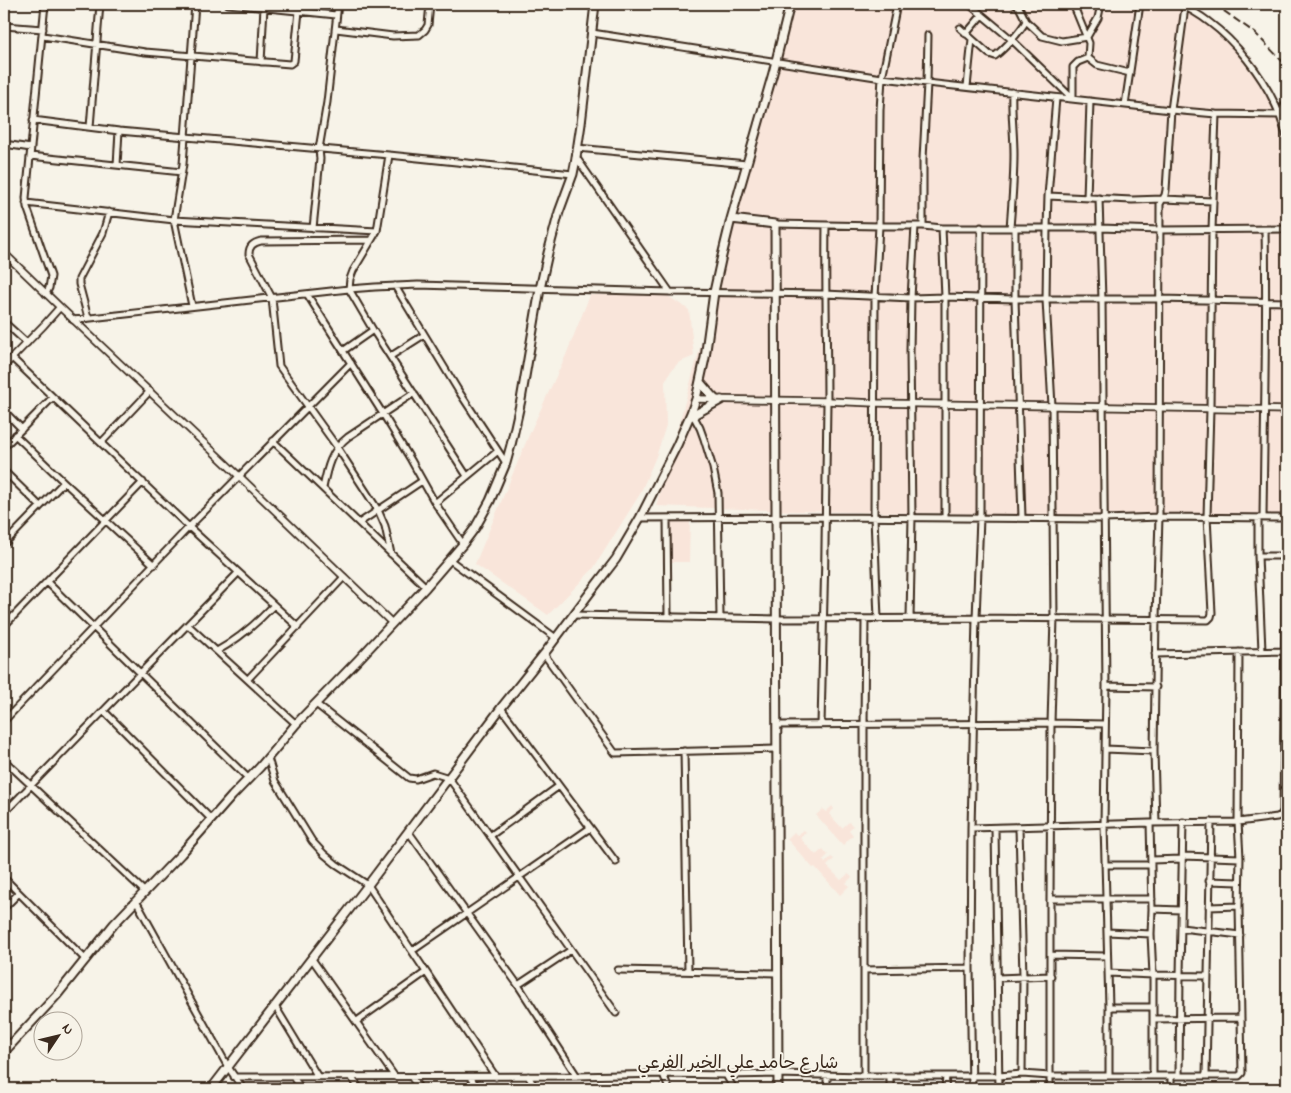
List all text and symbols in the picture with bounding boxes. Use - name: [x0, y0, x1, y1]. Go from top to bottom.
- north arrow: [32, 1010, 82, 1060]
- text: N: [56, 1020, 79, 1039]
- street label: شارع حامد علي الخير الفرعي: [637, 1051, 839, 1078]

